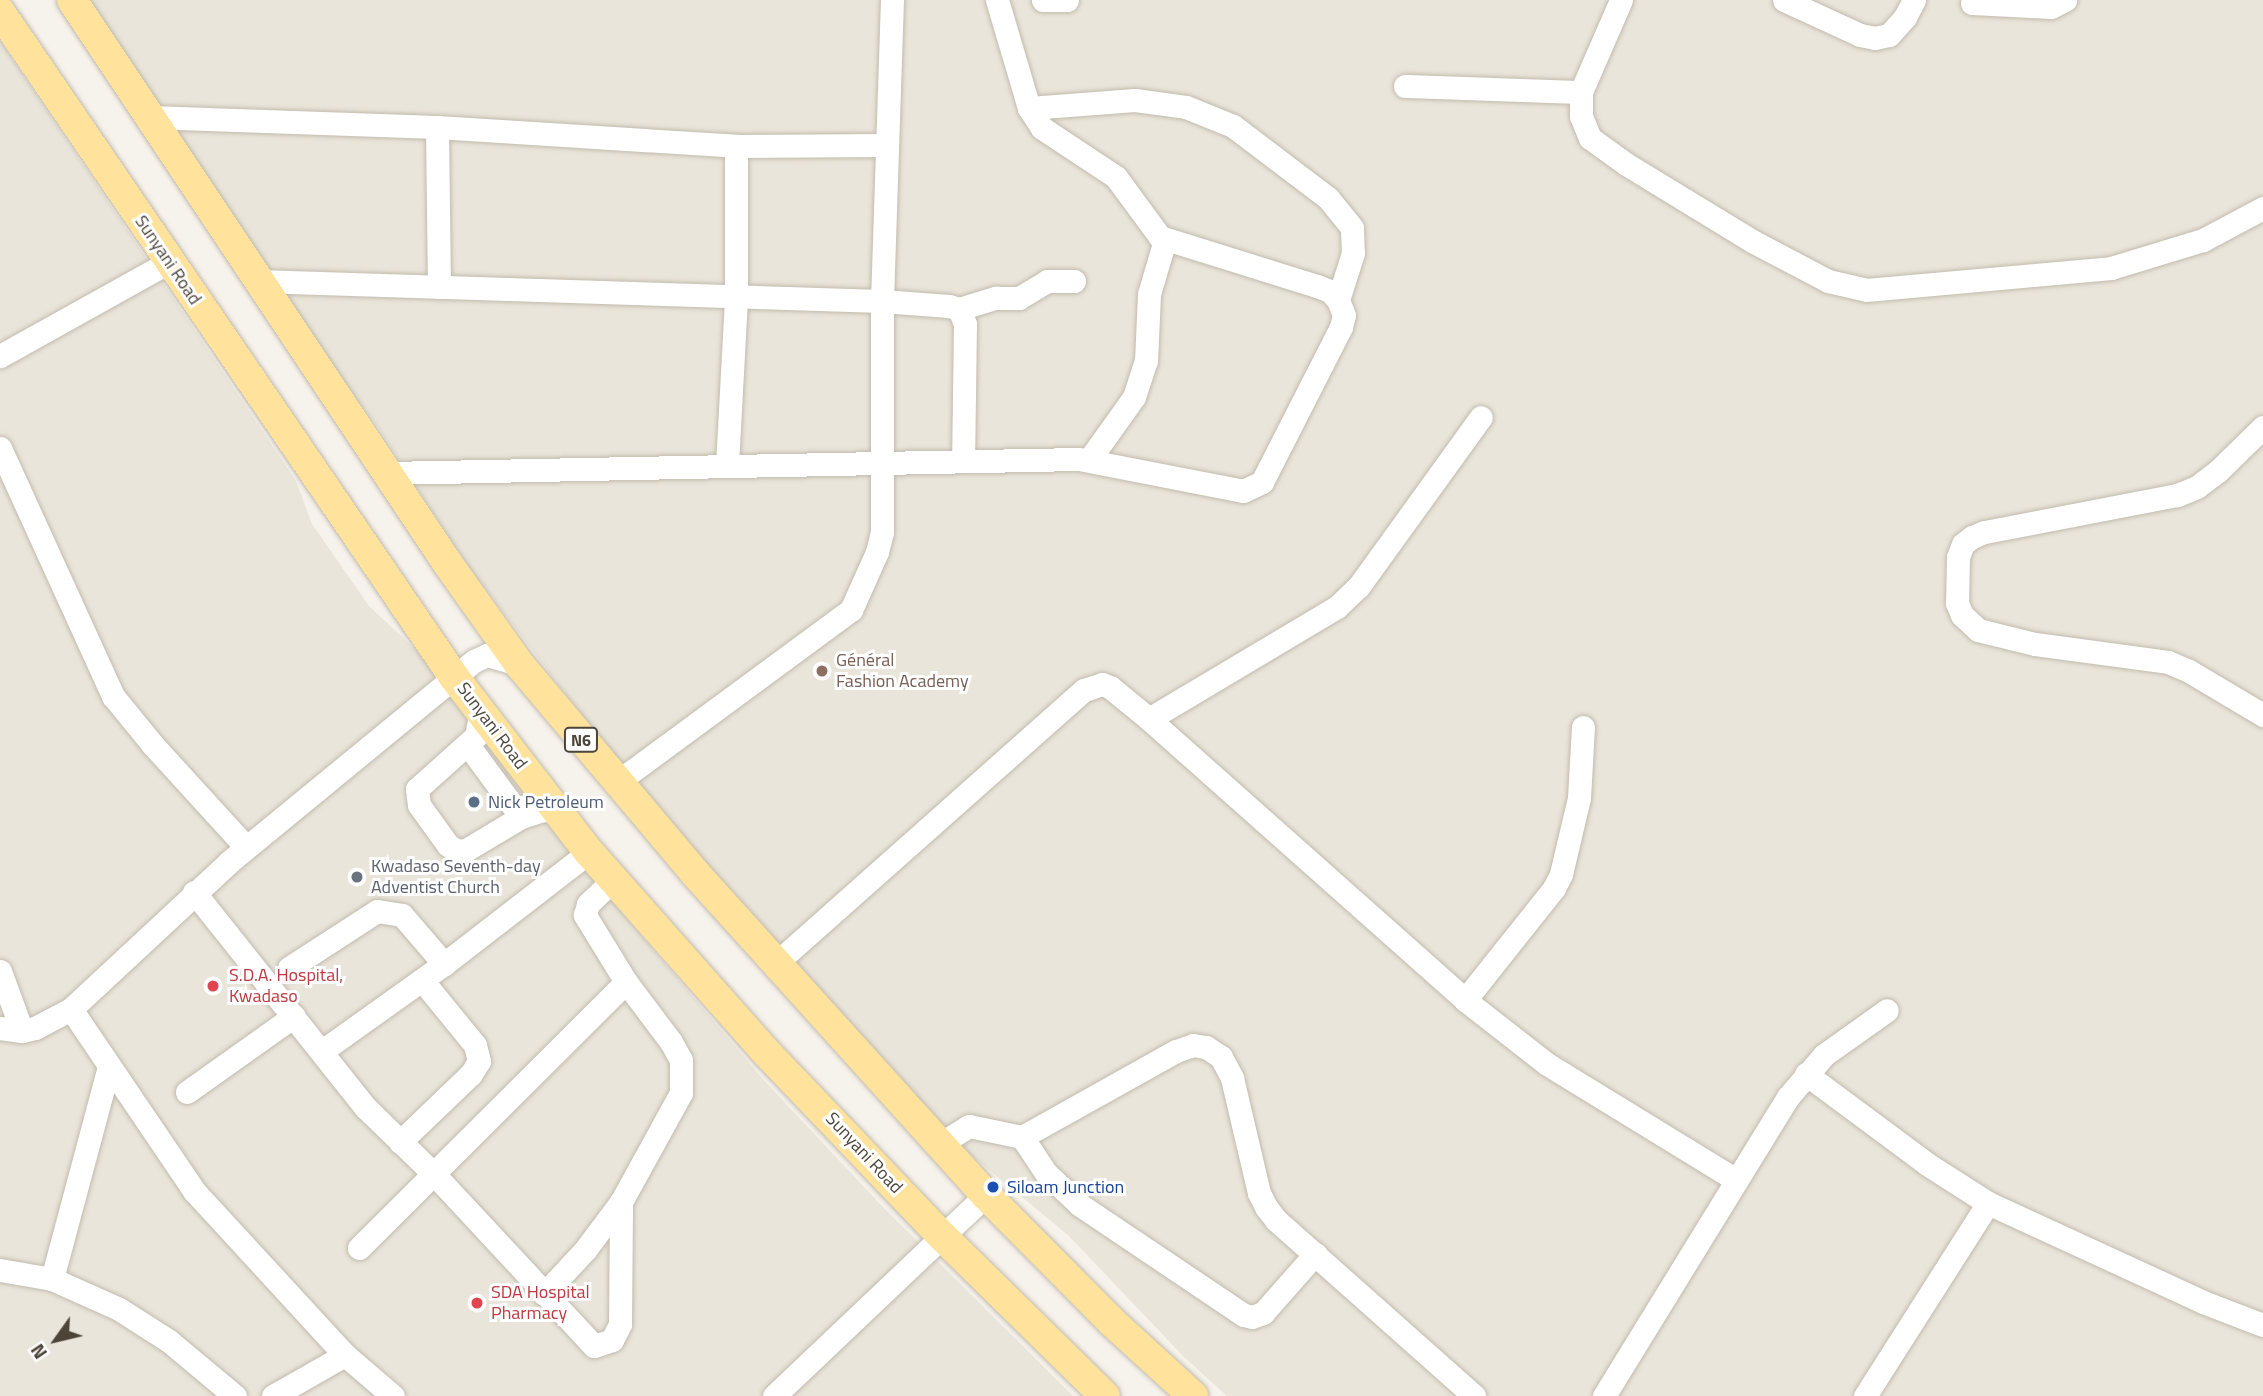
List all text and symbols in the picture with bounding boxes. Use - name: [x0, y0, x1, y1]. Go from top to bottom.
- street label: Sunyani Road: [130, 211, 206, 309]
- place label: Général Fashion Academy: [836, 650, 969, 692]
- marker: Général Fashion Academy: [814, 663, 830, 679]
- street label: Sunyani Road: [452, 678, 532, 774]
- road number: N6: [564, 727, 598, 752]
- place label: Nick Petroleum: [488, 791, 604, 813]
- marker: Nick Petroleum: [466, 794, 482, 810]
- place label: Kwadaso Seventh-day Adventist Church: [371, 856, 541, 898]
- marker: Kwadaso Seventh-day Adventist Church: [349, 869, 365, 885]
- place label: S.D.A. Hospital, Kwadaso: [229, 965, 343, 1007]
- marker: S.D.A. Hospital, Kwadaso: [203, 976, 223, 996]
- street label: Sunyani Road: [821, 1108, 907, 1198]
- place label: Siloam Junction: [1007, 1176, 1124, 1198]
- marker: Siloam Junction: [985, 1179, 1001, 1195]
- place label: SDA Hospital Pharmacy: [491, 1282, 590, 1324]
- marker: SDA Hospital Pharmacy: [469, 1295, 485, 1311]
- north arrow: [21, 1305, 91, 1375]
- text: N: [22, 1338, 54, 1366]

